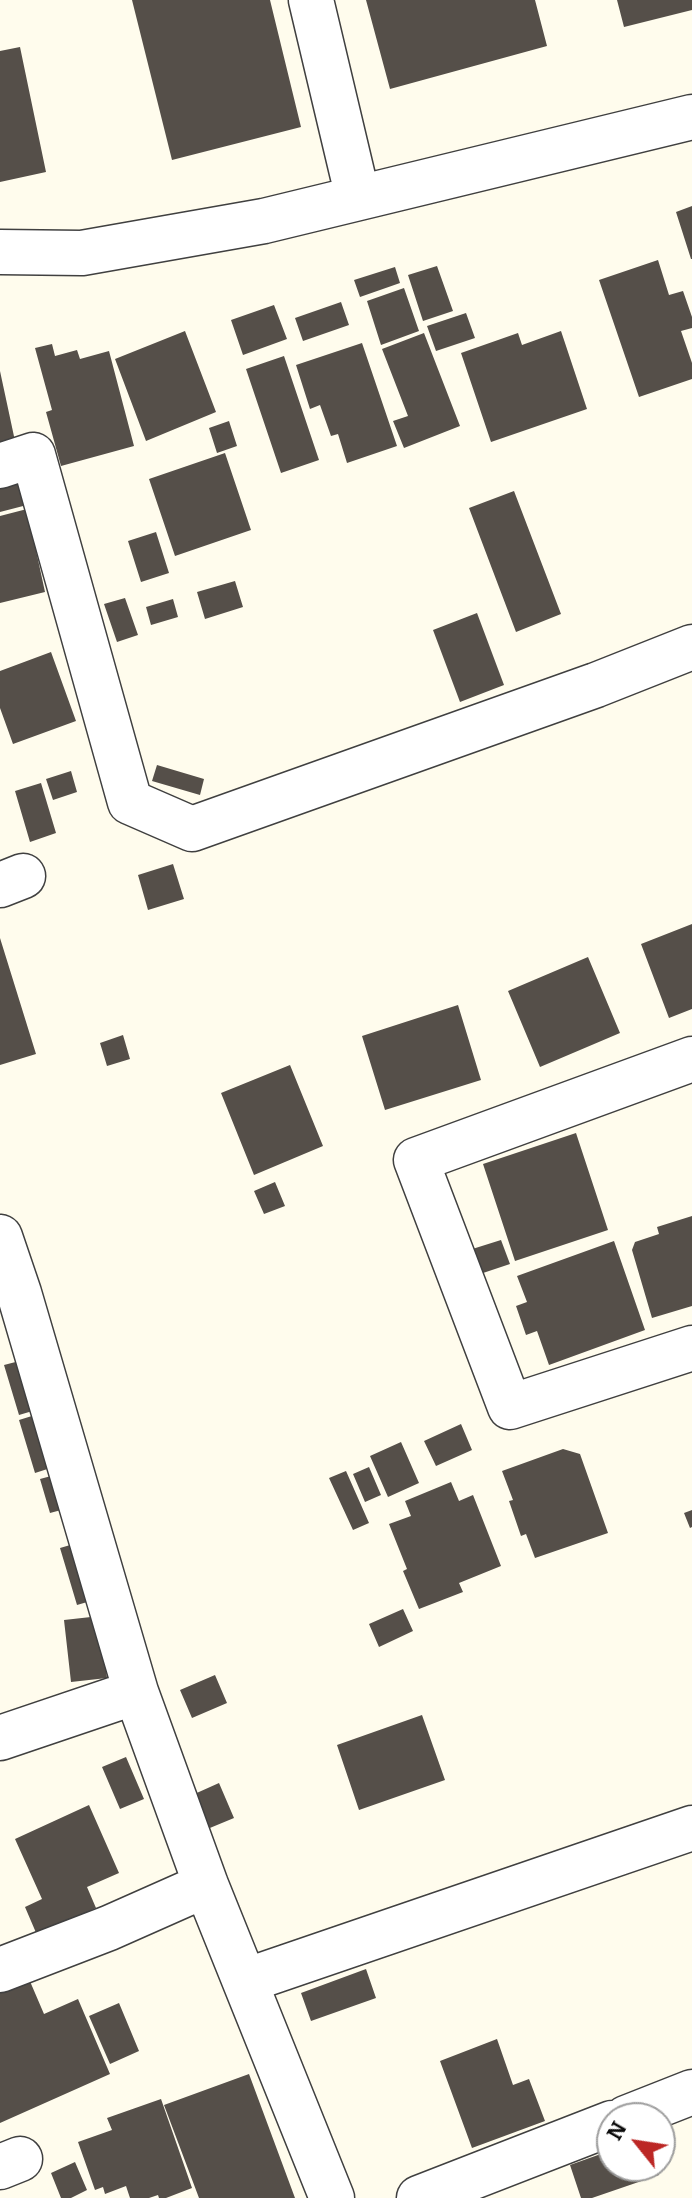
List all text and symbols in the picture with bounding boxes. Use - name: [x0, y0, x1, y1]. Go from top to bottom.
- north arrow: [596, 2102, 676, 2182]
- text: N: [601, 2117, 632, 2145]

